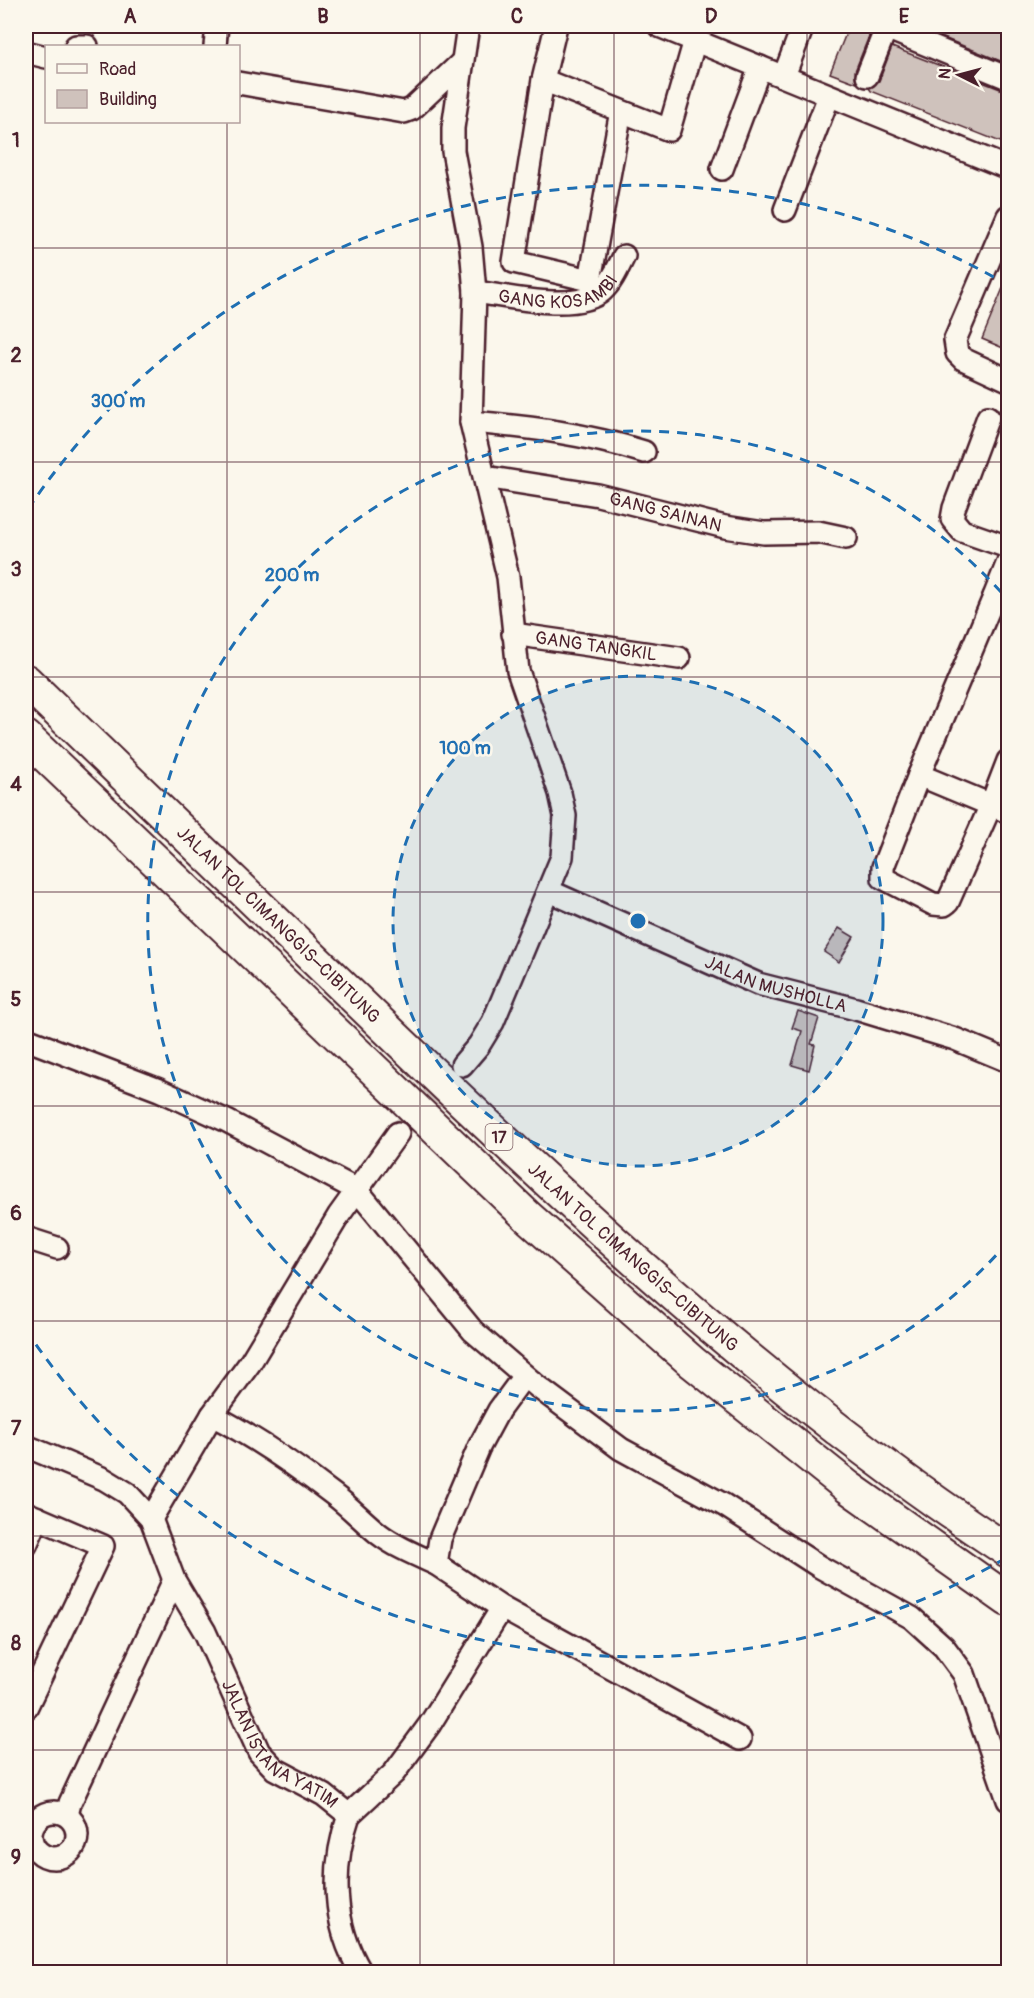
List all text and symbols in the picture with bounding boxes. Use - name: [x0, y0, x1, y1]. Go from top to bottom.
- text: A: [124, 4, 137, 29]
- text: B: [317, 4, 329, 29]
- text: C: [511, 4, 523, 29]
- text: D: [705, 4, 718, 29]
- text: E: [899, 4, 910, 29]
- legend: [45, 45, 240, 123]
- north arrow: [929, 45, 989, 105]
- text: Road: [99, 58, 136, 81]
- text: N: [935, 67, 956, 80]
- text: Building: [99, 88, 157, 111]
- text: 1: [12, 128, 20, 153]
- street label: GANG KOSAMBI: [497, 271, 623, 314]
- text: 2: [10, 343, 22, 368]
- text: 300 m: [91, 390, 145, 413]
- street label: GANG SAINAN: [607, 487, 724, 538]
- text: 3: [10, 557, 22, 582]
- text: 200 m: [265, 564, 319, 587]
- street label: GANG TANGKIL: [534, 626, 659, 667]
- text: 100 m: [439, 737, 491, 760]
- text: 4: [10, 772, 22, 797]
- street label: JALAN TOL CIMANGGIS–CIBITUNG: [172, 822, 385, 1029]
- centre of rings: [628, 911, 648, 931]
- street label: JALAN MUSHOLLA: [701, 951, 850, 1018]
- text: 5: [11, 987, 22, 1012]
- road number: 17: [486, 1124, 512, 1150]
- street label: JALAN TOL CIMANGGIS–CIBITUNG: [523, 1158, 743, 1357]
- text: 6: [10, 1201, 22, 1226]
- text: 7: [11, 1416, 22, 1441]
- text: 8: [11, 1631, 21, 1656]
- street label: JALAN ISTANA YATIM: [216, 1676, 342, 1814]
- text: 9: [11, 1845, 21, 1870]

